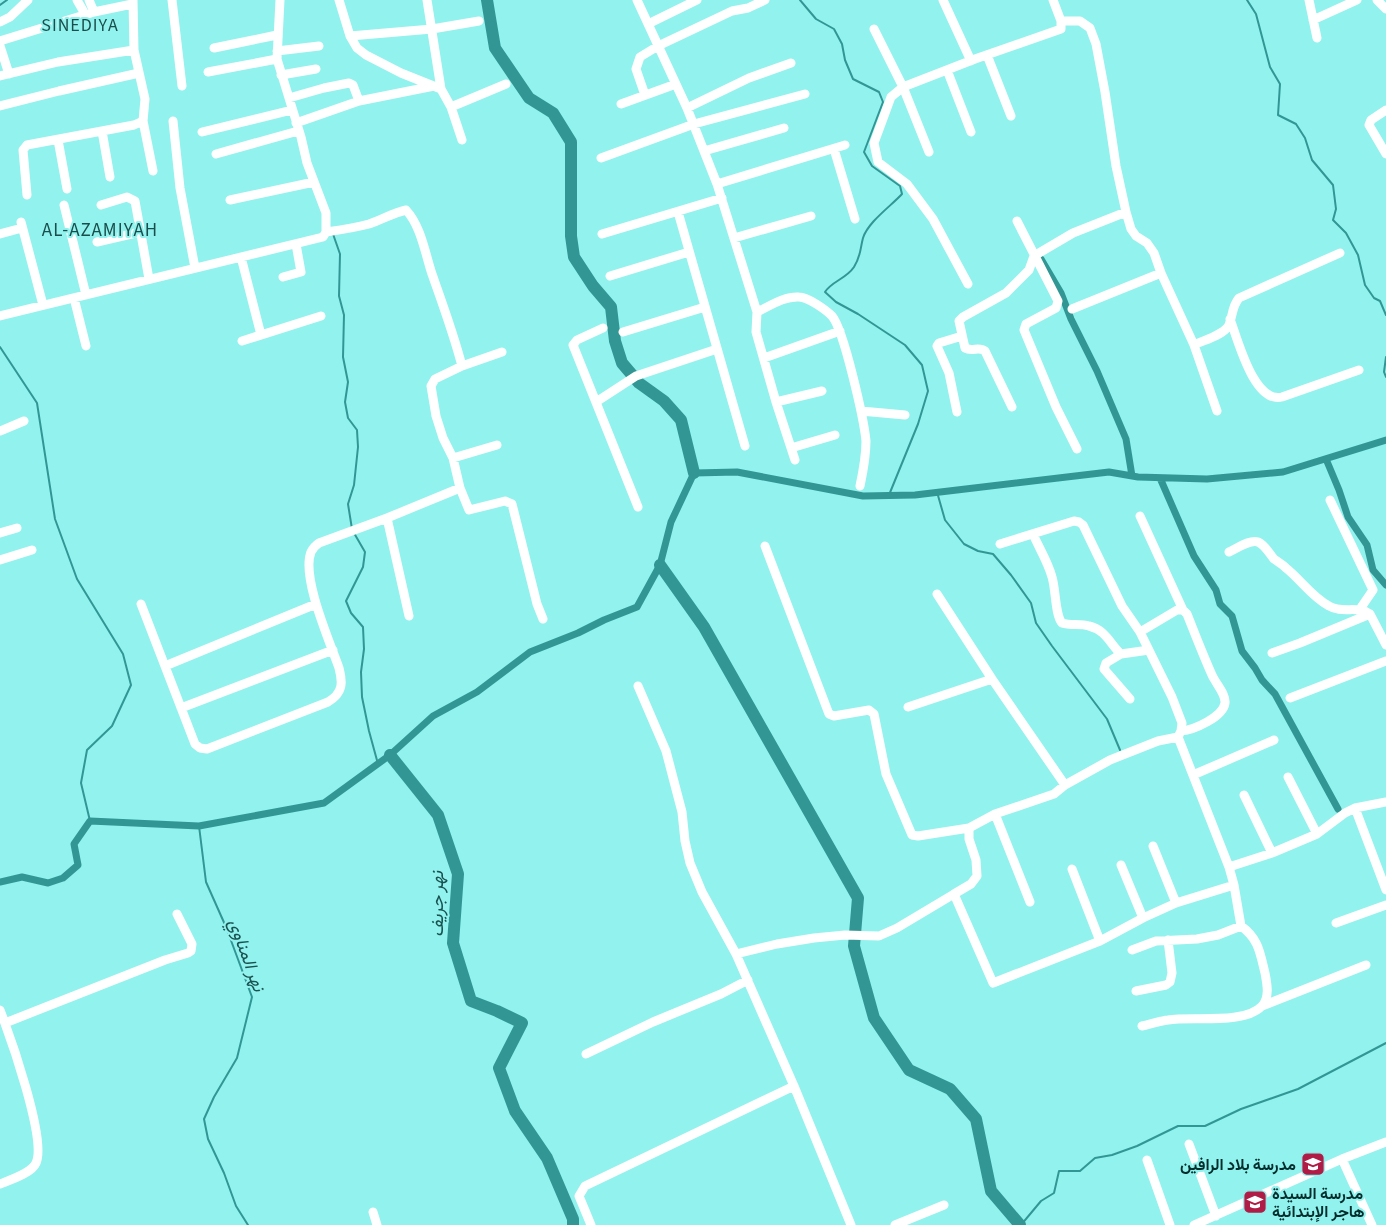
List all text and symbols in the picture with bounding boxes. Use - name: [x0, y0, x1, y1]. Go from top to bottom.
- district label: SINEDIYA: [41, 13, 119, 38]
- district label: AL-AZAMIYAH: [42, 217, 158, 244]
- water label: نهر جريف: [425, 870, 450, 937]
- water label: نهر المناوي: [220, 915, 272, 997]
- school or university icon: مدرسة بلاد الرافين: [1300, 1151, 1326, 1177]
- place label: مدرسة بلاد الرافين: [1180, 1154, 1296, 1176]
- place label: مدرسة السيدة هاجر الإبتدائية: [1272, 1183, 1365, 1223]
- school or university icon: مدرسة السيدة هاجر الإبتدائية: [1242, 1189, 1268, 1215]

